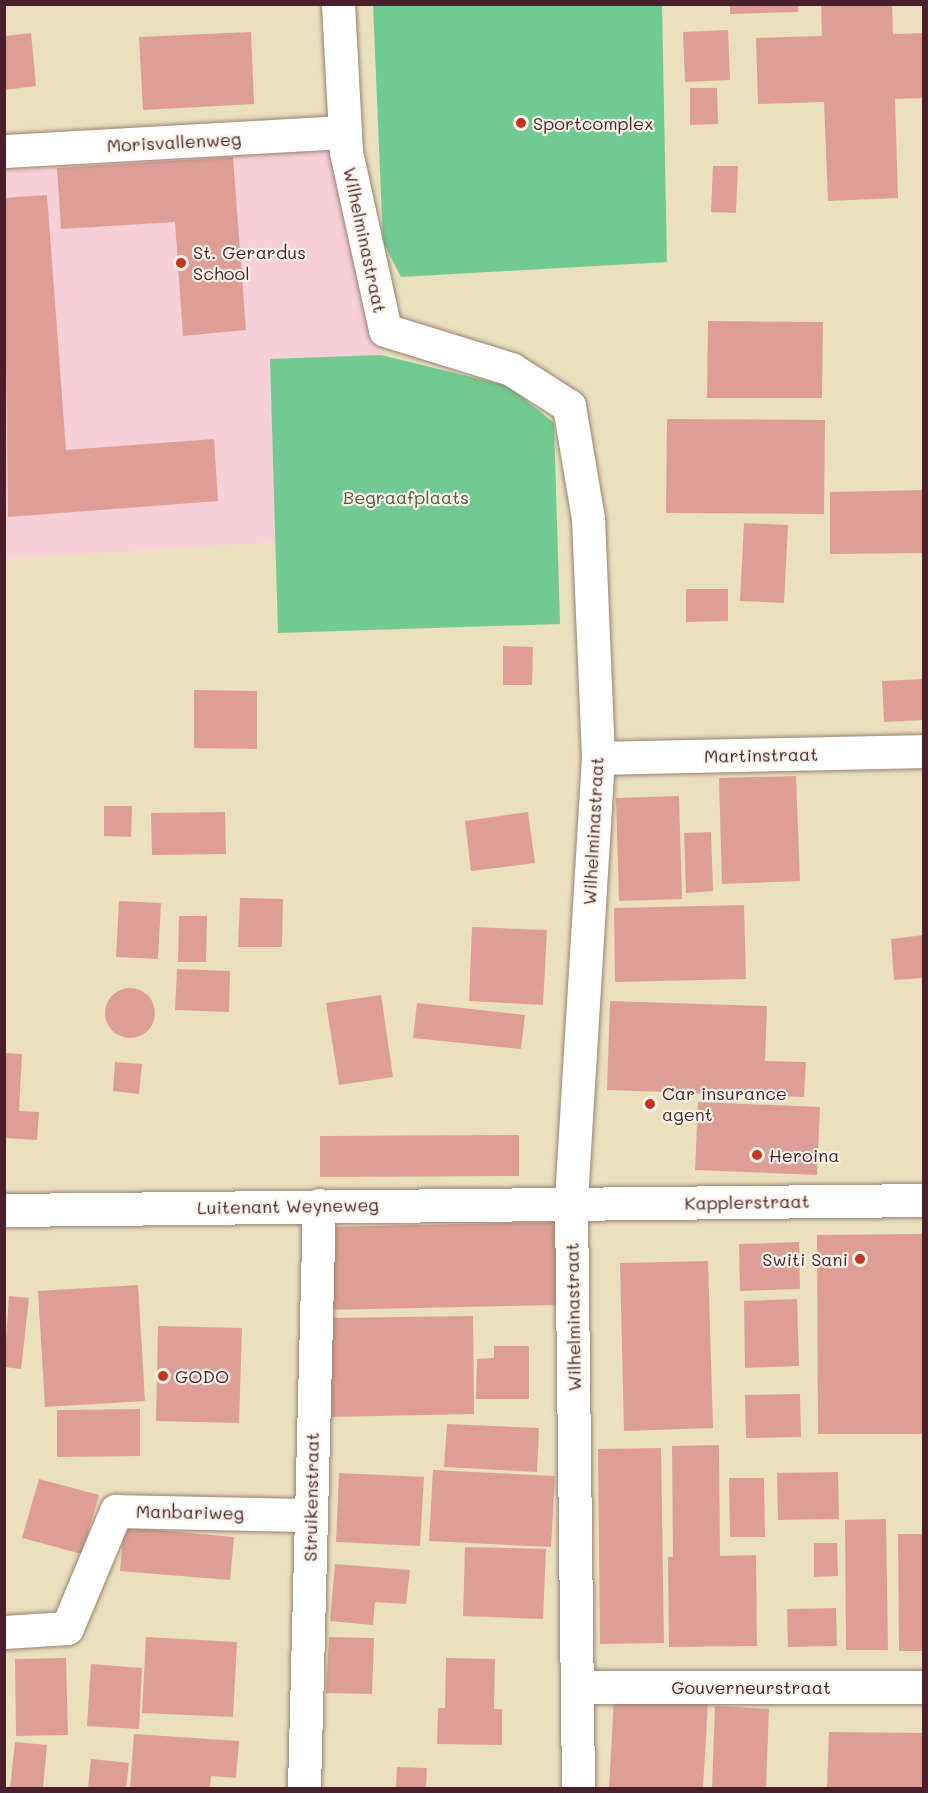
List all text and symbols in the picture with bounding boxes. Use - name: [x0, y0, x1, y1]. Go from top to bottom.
- place label: Sportcomplex: [533, 112, 653, 134]
- marker: Sportcomplex: [514, 116, 528, 130]
- street label: Morisvallenweg: [106, 128, 242, 156]
- street label: Wilhelminastraat: [339, 165, 391, 315]
- place label: St. Gerardus School: [193, 242, 306, 284]
- marker: St. Gerardus School: [174, 256, 188, 270]
- park label: Begraafplaats: [343, 486, 469, 508]
- street label: Martinstraat: [704, 743, 818, 767]
- street label: Wilhelminastraat: [578, 756, 608, 906]
- place label: Car insurance agent: [662, 1083, 787, 1126]
- marker: Car insurance agent: [643, 1097, 657, 1111]
- place label: Heroina: [769, 1144, 839, 1166]
- marker: Heroina: [750, 1148, 764, 1162]
- street label: Kapplerstraat: [684, 1190, 810, 1214]
- street label: Luitenant Weyneweg: [197, 1194, 379, 1218]
- street label: Wilhelminastraat: [561, 1242, 585, 1392]
- place label: Switi Sani: [762, 1248, 848, 1270]
- marker: Switi Sani: [853, 1252, 867, 1266]
- place label: GODO: [175, 1365, 229, 1387]
- marker: GODO: [156, 1369, 170, 1383]
- street label: Struikenstraat: [299, 1432, 323, 1562]
- street label: Manbariweg: [136, 1500, 244, 1524]
- street label: Gouverneurstraat: [671, 1676, 831, 1698]

